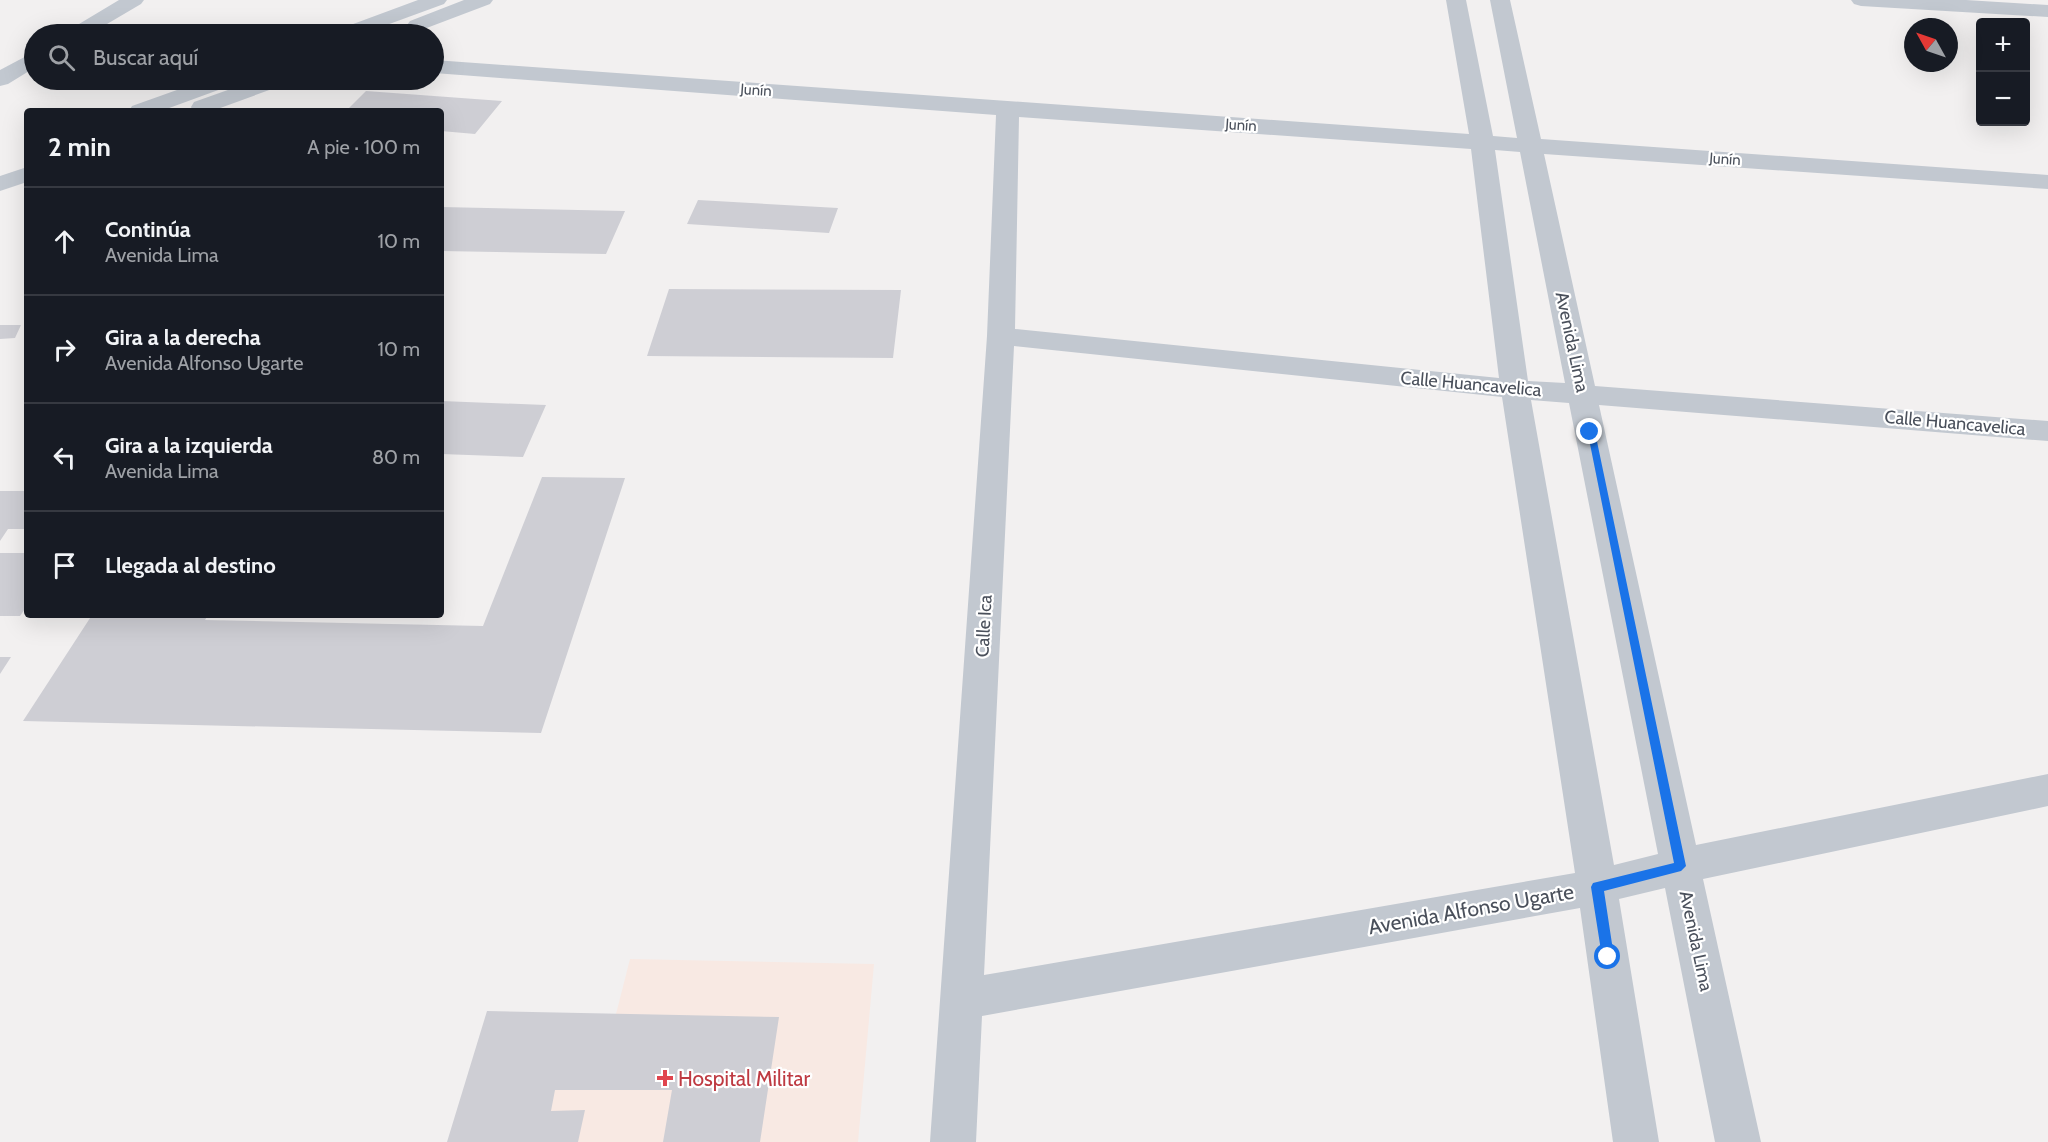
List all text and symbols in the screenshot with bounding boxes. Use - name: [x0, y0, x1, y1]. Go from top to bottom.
- north arrow: [1904, 18, 1958, 72]
- map controls: [1976, 18, 2030, 126]
- button: +: [1976, 18, 2030, 72]
- search box: [24, 24, 444, 90]
- icon: search: [45, 41, 78, 74]
- text: Buscar aquí: [93, 44, 198, 71]
- button: −: [1976, 72, 2030, 126]
- street label: Junín: [739, 80, 772, 100]
- street label: Junín: [1224, 115, 1257, 135]
- text: 2 min: [48, 131, 111, 163]
- text: A pie · 100 m: [307, 135, 420, 159]
- street label: Junín: [1708, 149, 1741, 169]
- text: Continúa: [105, 216, 191, 243]
- icon: ahead: [48, 225, 81, 258]
- text: 10 m: [377, 229, 420, 253]
- text: Avenida Lima: [105, 243, 219, 267]
- street label: Avenida Lima: [1551, 290, 1593, 395]
- text: Gira a la derecha: [105, 324, 261, 351]
- icon: right: [48, 333, 81, 366]
- text: 10 m: [377, 337, 420, 361]
- text: Avenida Alfonso Ugarte: [105, 351, 303, 375]
- street label: Calle Huancavelica: [1400, 367, 1543, 401]
- street label: Calle Huancavelica: [1884, 406, 2027, 440]
- route end: [1576, 418, 1602, 444]
- text: Gira a la izquierda: [105, 432, 273, 459]
- icon: left: [48, 441, 81, 474]
- text: 80 m: [372, 445, 420, 469]
- text: Avenida Lima: [105, 459, 219, 483]
- icon: arrive: [48, 549, 81, 582]
- text: Llegada al destino: [105, 552, 276, 579]
- street label: Calle Ica: [971, 594, 997, 658]
- street label: Avenida Alfonso Ugarte: [1366, 879, 1576, 939]
- street label: Avenida Lima: [1675, 889, 1717, 994]
- route start: [1594, 943, 1620, 969]
- place label: Hospital Militar: [678, 1066, 811, 1091]
- marker: Hospital Militar: [656, 1069, 674, 1087]

